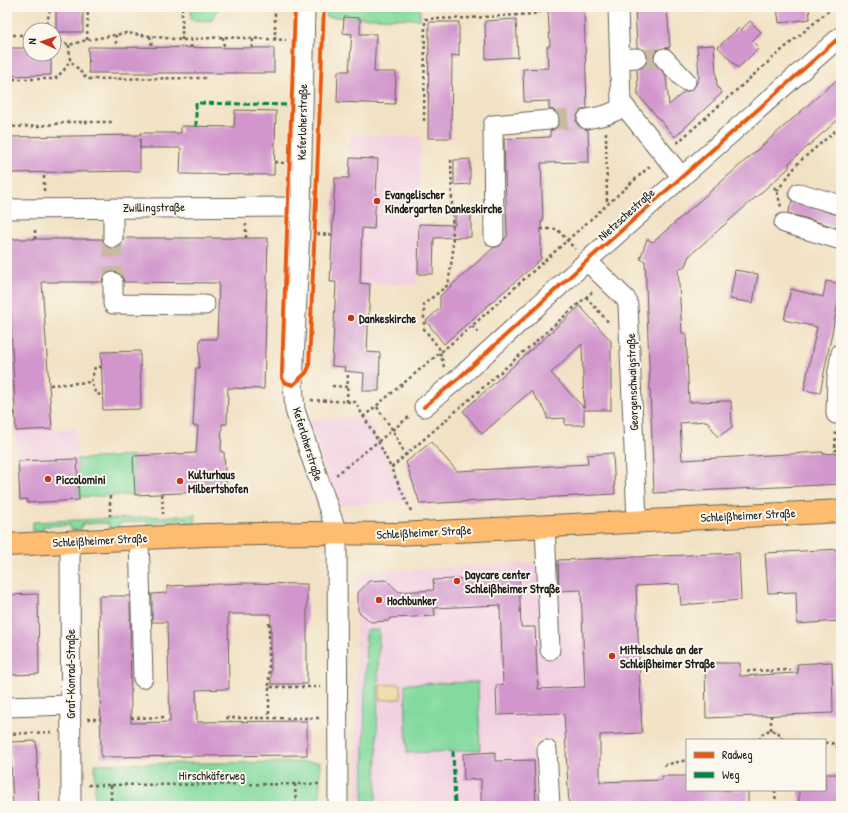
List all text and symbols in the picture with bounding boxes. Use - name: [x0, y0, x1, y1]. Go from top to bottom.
- north arrow: [22, 22, 62, 62]
- text: N: [25, 38, 39, 45]
- street label: Keferloherstraße: [293, 83, 311, 160]
- street label: Nietzschestraße: [594, 184, 658, 244]
- place label: Evangelischer Kindergarten Dankeskirche: [385, 186, 502, 218]
- marker: Evangelischer Kindergarten Dankeskirche: [372, 196, 382, 206]
- street label: Zwillingstraße: [123, 198, 185, 216]
- place label: Dankeskirche: [359, 310, 416, 327]
- marker: Dankeskirche: [346, 313, 356, 323]
- street label: Georgenschwaigstraße: [622, 333, 642, 431]
- street label: Keferloherstraße: [289, 405, 327, 483]
- place label: Kulturhaus Milbertshofen: [188, 466, 249, 497]
- place label: Piccolomini: [56, 471, 106, 488]
- marker: Piccolomini: [43, 474, 53, 484]
- marker: Kulturhaus Milbertshofen: [175, 476, 185, 486]
- street label: Schleißheimer Straße: [700, 504, 796, 526]
- street label: Schleißheimer Straße: [376, 521, 472, 543]
- street label: Schleißheimer Straße: [52, 529, 148, 551]
- place label: Daycare center Schleißheimer Straße: [465, 566, 560, 598]
- marker: Daycare center Schleißheimer Straße: [452, 576, 462, 586]
- place label: Hochbunker: [387, 592, 437, 609]
- marker: Hochbunker: [374, 595, 384, 605]
- street label: Graf-Konrad-Straße: [62, 629, 79, 719]
- place label: Mittelschule an der Schleißheimer Straße: [620, 641, 715, 673]
- marker: Mittelschule an der Schleißheimer Straße: [607, 651, 617, 661]
- legend: [686, 739, 826, 791]
- text: Radweg: [722, 746, 753, 763]
- text: Weg: [722, 766, 740, 783]
- street label: Hirschkäferweg: [179, 767, 245, 784]

